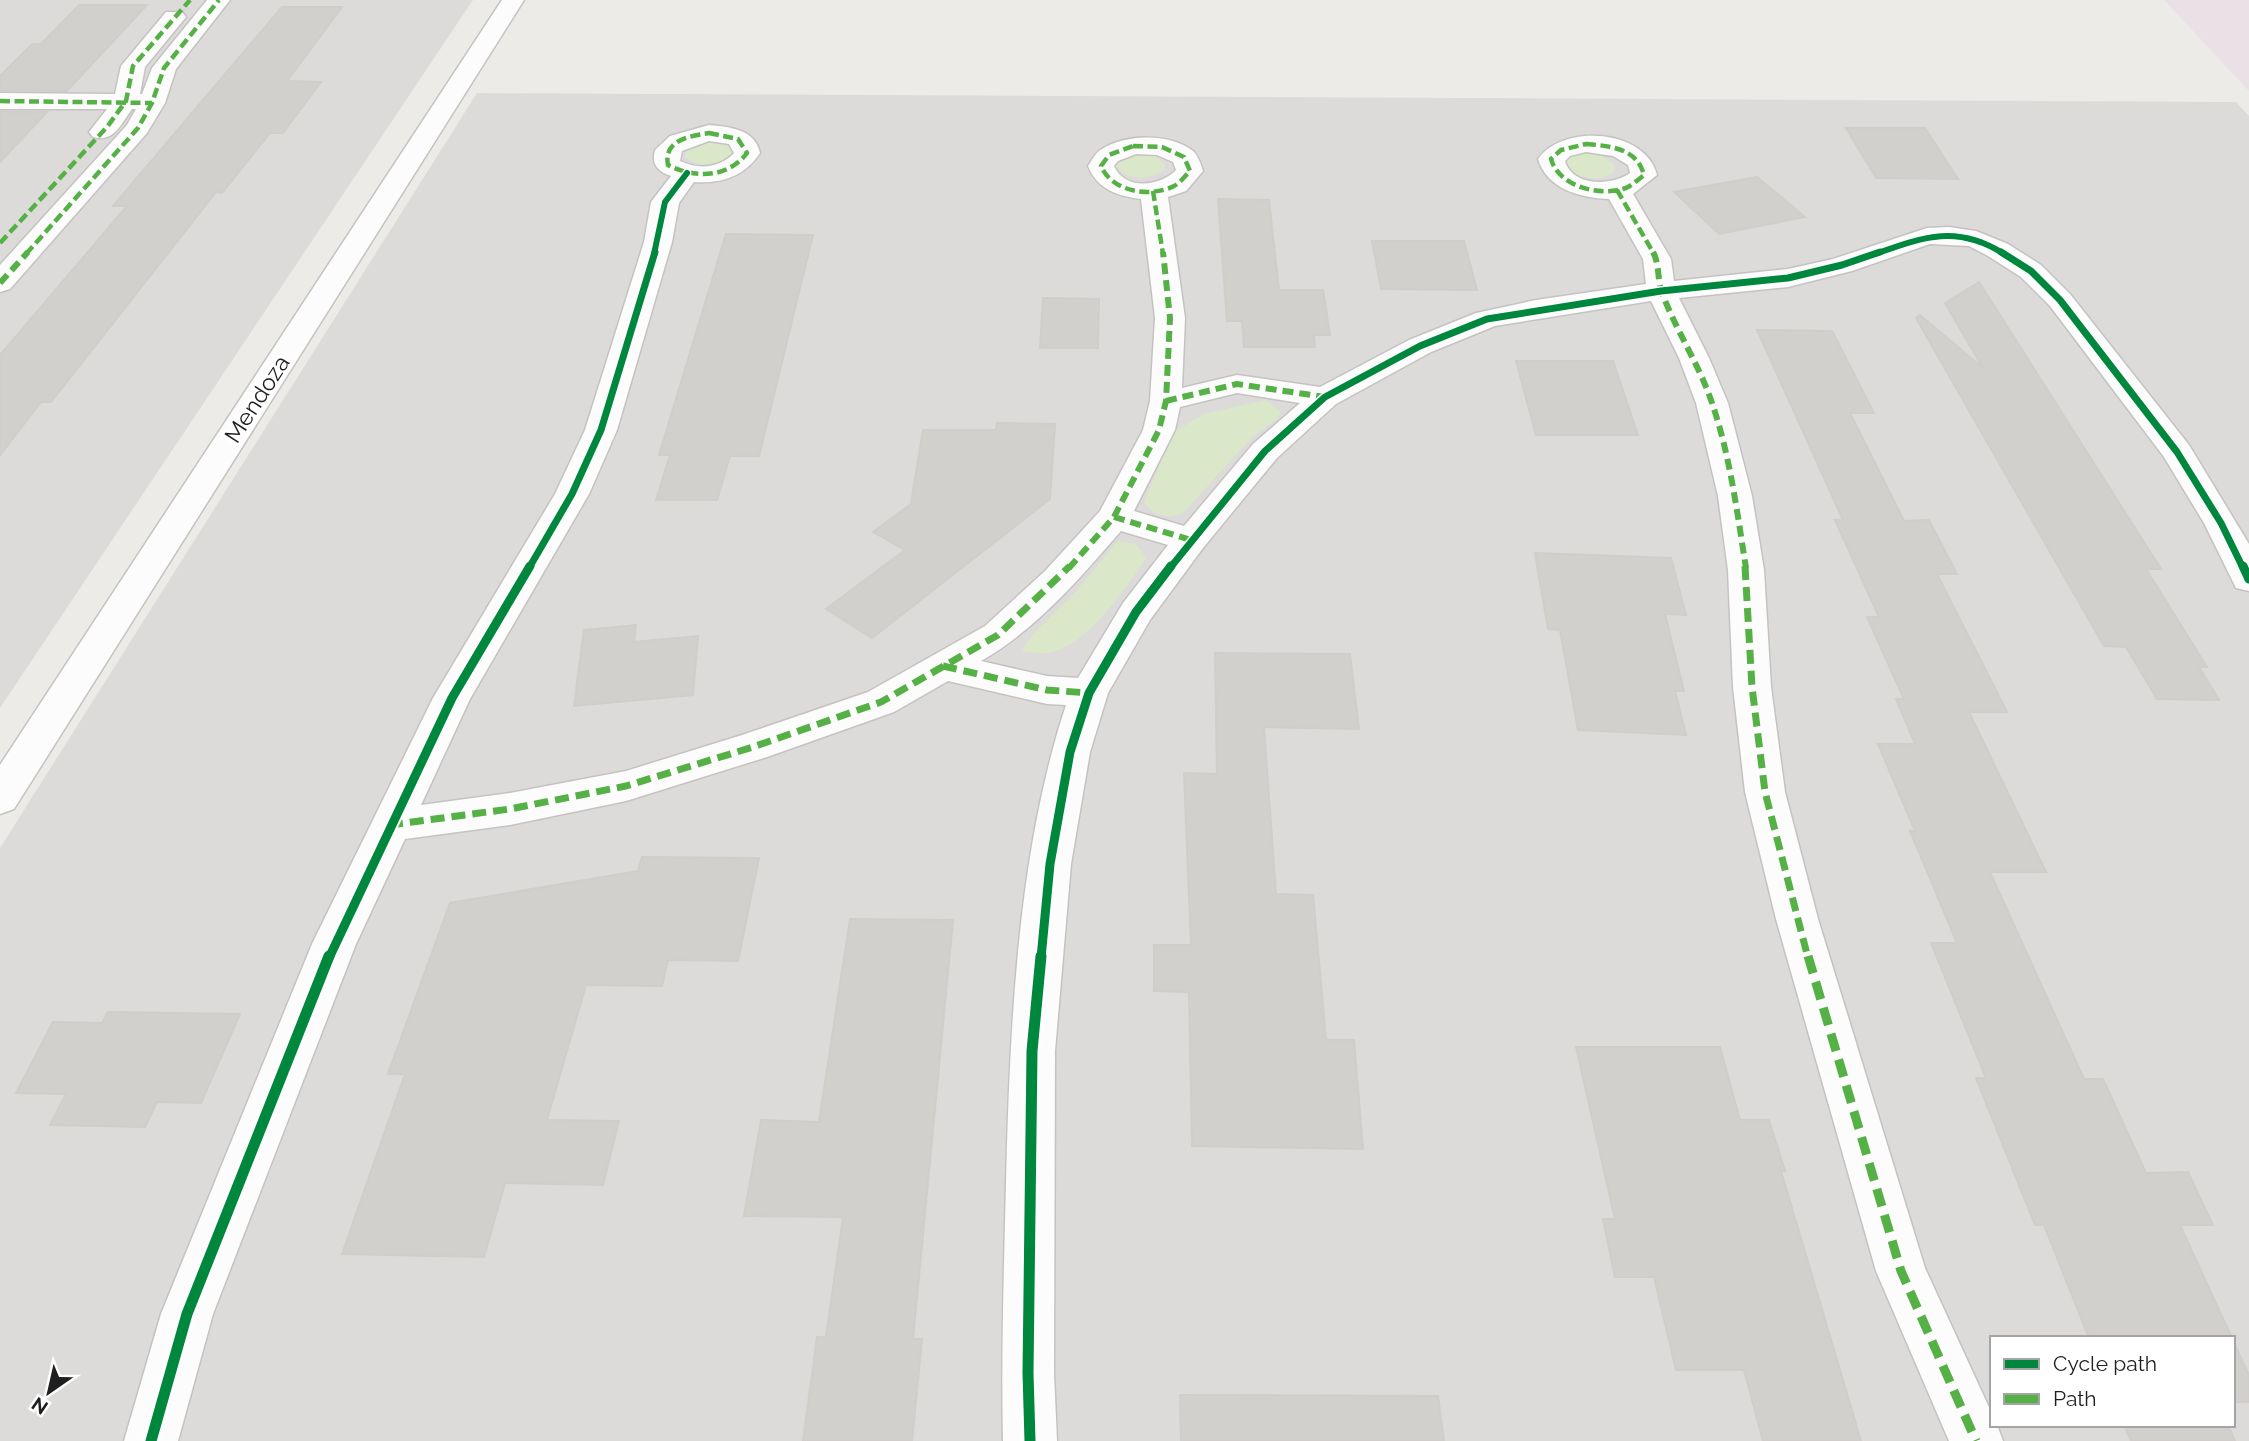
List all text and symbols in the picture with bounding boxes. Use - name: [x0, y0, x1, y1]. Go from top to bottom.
- street label: Mendoza: [218, 350, 295, 447]
- legend: [1990, 1336, 2235, 1427]
- text: Cycle path: [2053, 1351, 2157, 1376]
- north arrow: [14, 1357, 84, 1427]
- text: Path: [2053, 1386, 2097, 1411]
- text: N: [27, 1393, 52, 1419]

